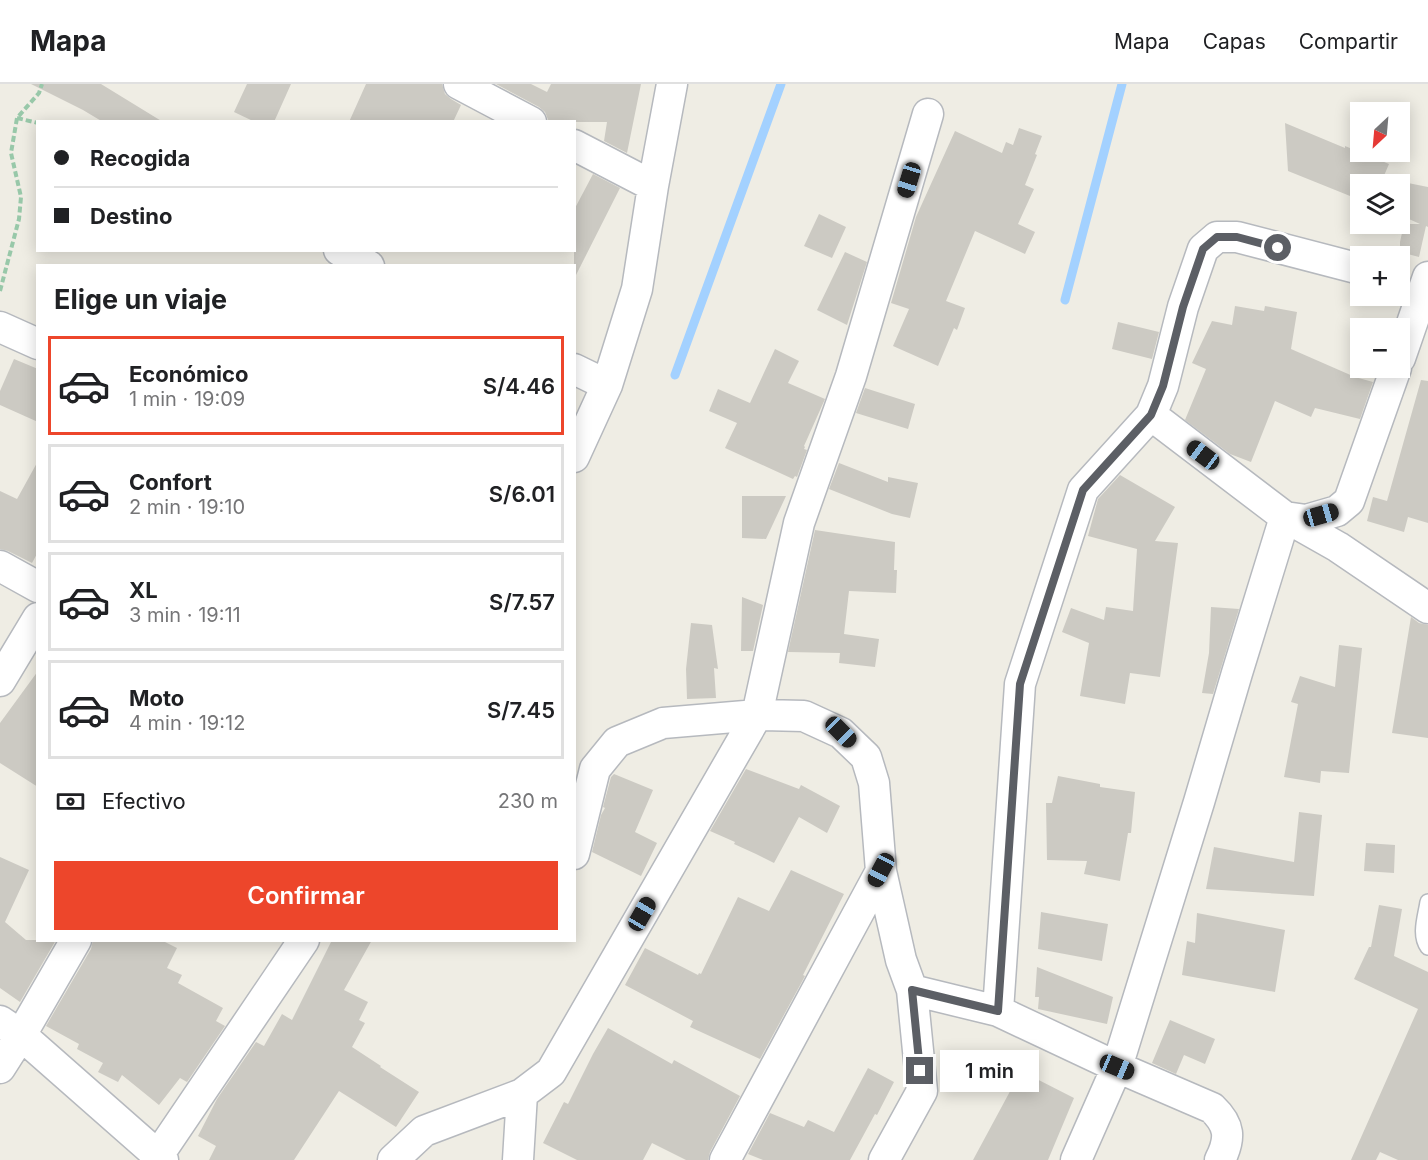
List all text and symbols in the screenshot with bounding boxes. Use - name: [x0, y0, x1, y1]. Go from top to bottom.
- text: Mapa: [30, 24, 107, 58]
- text: Mapa: [1114, 29, 1170, 54]
- text: Capas: [1203, 29, 1266, 54]
- text: Compartir: [1299, 29, 1398, 54]
- north arrow: [1350, 102, 1410, 162]
- map controls: [1350, 102, 1410, 378]
- text: Recogida: [90, 145, 190, 171]
- car: [895, 160, 923, 200]
- button: layers: [1350, 174, 1410, 234]
- text: Destino: [90, 203, 173, 229]
- route start: [1264, 234, 1291, 261]
- button: +: [1350, 246, 1410, 306]
- text: Elige un viaje: [54, 283, 227, 316]
- button: −: [1350, 318, 1410, 378]
- icon: car: [57, 359, 111, 413]
- text: Económico: [129, 361, 248, 387]
- text: S/4.46: [483, 373, 555, 399]
- text: 1 min · 19:09: [129, 387, 245, 411]
- car: [1183, 437, 1223, 473]
- icon: car: [57, 467, 111, 521]
- text: Confort: [129, 469, 212, 495]
- text: S/6.01: [489, 481, 555, 507]
- text: 2 min · 19:10: [129, 495, 245, 519]
- car: [1301, 501, 1341, 529]
- icon: car: [57, 575, 111, 629]
- text: XL: [129, 577, 158, 603]
- text: S/7.57: [489, 589, 555, 615]
- text: 3 min · 19:11: [129, 603, 241, 627]
- icon: car: [57, 683, 111, 737]
- text: Moto: [129, 685, 184, 711]
- text: S/7.45: [487, 697, 555, 723]
- text: 4 min · 19:12: [129, 711, 245, 735]
- car: [822, 713, 860, 751]
- icon: cash: [54, 785, 87, 818]
- text: Efectivo: [102, 788, 186, 814]
- text: 230 m: [498, 789, 558, 813]
- car: [865, 850, 897, 890]
- button: Confirmar: [54, 861, 558, 930]
- car: [625, 894, 659, 934]
- callout: 1 min: [941, 1050, 1040, 1092]
- car: [1097, 1052, 1137, 1082]
- route end: [906, 1057, 933, 1084]
- text: 1 min: [965, 1059, 1014, 1083]

